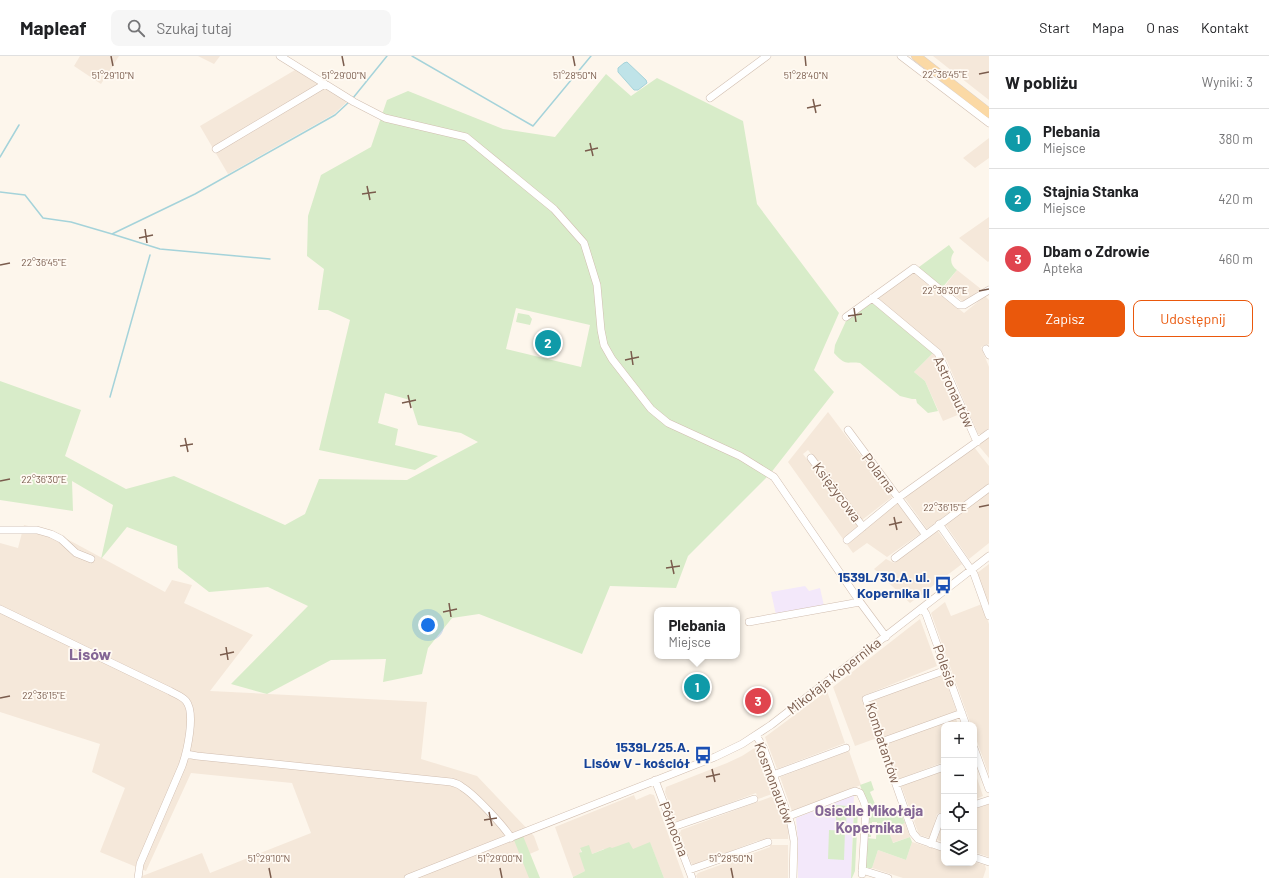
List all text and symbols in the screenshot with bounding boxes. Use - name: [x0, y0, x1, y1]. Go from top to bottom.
- search box: [111, 10, 391, 46]
- text: Mapleaf: [20, 16, 87, 39]
- icon: search: [125, 17, 147, 39]
- text: Szukaj tutaj: [157, 19, 232, 37]
- text: Start: [1039, 19, 1070, 36]
- text: Mapa: [1092, 19, 1124, 36]
- text: O nas: [1146, 19, 1179, 36]
- text: Kontakt: [1201, 19, 1249, 36]
- text: 22°36'45"E: [922, 68, 968, 80]
- text: 51°29'10"N: [92, 69, 134, 81]
- text: 51°29'00"N: [322, 69, 366, 81]
- text: 51°28'50"N: [553, 69, 597, 81]
- text: 51°28'40"N: [784, 69, 828, 81]
- text: W pobliżu: [1005, 72, 1078, 92]
- text: Wyniki: 3: [1202, 74, 1253, 90]
- text: Plebania: [1043, 122, 1100, 140]
- text: 1: [1016, 131, 1020, 147]
- text: 380 m: [1219, 131, 1253, 147]
- text: Miejsce: [1043, 140, 1086, 156]
- text: Stajnia Stanka: [1043, 182, 1139, 200]
- text: 2: [1014, 191, 1022, 207]
- text: 420 m: [1218, 191, 1253, 207]
- text: Miejsce: [1043, 200, 1086, 216]
- text: Dbam o Zdrowie: [1043, 242, 1150, 260]
- text: 3: [1014, 251, 1022, 267]
- text: 460 m: [1218, 251, 1253, 267]
- text: 22°36'45"E: [21, 256, 67, 268]
- text: Apteka: [1043, 260, 1083, 276]
- text: 22°36'30"E: [922, 284, 968, 296]
- button: Zapisz: [1005, 300, 1125, 337]
- button: Udostępnij: [1133, 300, 1253, 337]
- pin: 2: [535, 328, 561, 358]
- street label: Astronautów: [930, 353, 979, 430]
- street label: Polarna: [859, 449, 900, 496]
- street label: Księżycowa: [809, 458, 865, 525]
- text: 22°36'30"E: [21, 473, 67, 485]
- text: 22°36'15"E: [923, 501, 967, 513]
- place label: 1539L/30.A. ul. Kopernika II: [838, 568, 930, 601]
- bus stop icon: 1539L/30.A. ul. Kopernika II: [933, 575, 953, 595]
- popup: [654, 607, 740, 659]
- your location: [418, 615, 438, 635]
- text: Plebania: [668, 616, 726, 634]
- text: Miejsce: [668, 634, 711, 650]
- street label: Mikołaja Kopernika: [783, 634, 884, 718]
- street label: Polesie: [930, 642, 961, 689]
- district label: Lisów: [69, 644, 112, 663]
- pin: 1: [684, 672, 710, 702]
- pin: 3: [745, 686, 771, 716]
- text: 22°36'15"E: [22, 689, 66, 701]
- street label: Kombatantów: [862, 700, 905, 786]
- map controls: [941, 722, 977, 866]
- button: +: [941, 722, 977, 758]
- place label: 1539L/25.A. Lisów V - kościół: [584, 738, 690, 771]
- street label: Kosmonautów: [751, 740, 798, 826]
- bus stop icon: 1539L/25.A. Lisów V - kościół: [693, 745, 713, 765]
- button: −: [941, 758, 977, 794]
- button: locate: [941, 794, 977, 830]
- street label: Północna: [656, 799, 693, 859]
- district label: Osiedle Mikołaja Kopernika: [815, 801, 923, 836]
- button: layers: [941, 830, 977, 866]
- text: 51°29'10"N: [248, 852, 290, 864]
- text: 51°29'00"N: [478, 852, 522, 864]
- text: 51°28'50"N: [709, 852, 753, 864]

